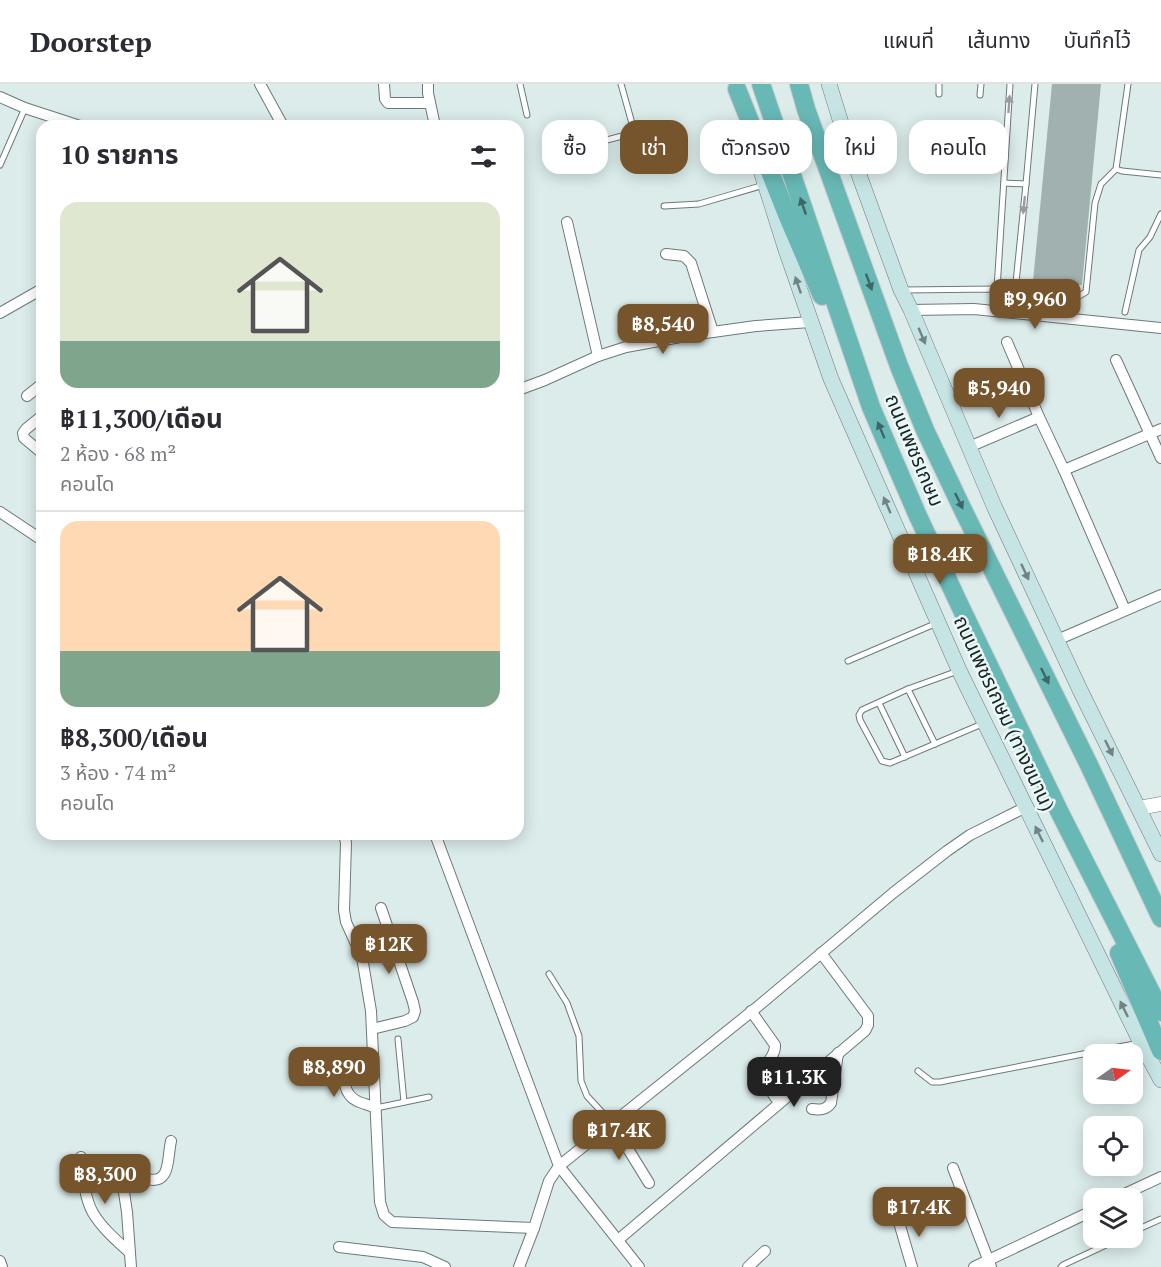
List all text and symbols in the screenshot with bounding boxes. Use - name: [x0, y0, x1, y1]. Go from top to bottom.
- text: Doorstep: [30, 23, 152, 60]
- text: แผนที่: [883, 26, 934, 54]
- text: เส้นทาง: [967, 26, 1031, 54]
- text: บันทึกไว้: [1064, 26, 1131, 54]
- one-way arrow: [1004, 95, 1014, 114]
- chip: ซื้อ: [542, 120, 608, 174]
- chip: เช่า: [620, 120, 688, 174]
- chip: ตัวกรอง: [700, 120, 812, 174]
- chip: ใหม่: [824, 120, 897, 174]
- chip: คอนโด: [909, 120, 1008, 174]
- text: 10 รายการ: [60, 137, 178, 171]
- icon: filters: [467, 140, 500, 173]
- one-way arrow: [1019, 196, 1029, 215]
- one-way arrow: [798, 197, 807, 215]
- icon: home: [226, 241, 334, 349]
- one-way arrow: [864, 273, 874, 291]
- one-way arrow: [792, 276, 802, 294]
- pin: ฿9,960: [986, 279, 1084, 330]
- text: ฿9,960: [1004, 285, 1066, 312]
- pin: ฿8,540: [614, 304, 712, 355]
- text: ฿8,540: [632, 310, 694, 337]
- one-way arrow: [917, 327, 927, 345]
- pin: ฿5,940: [950, 368, 1048, 419]
- text: ฿5,940: [968, 374, 1030, 401]
- street label: ถนนเพชรเกษม: [879, 390, 951, 510]
- text: ฿11,300/เดือน: [60, 401, 223, 435]
- one-way arrow: [876, 421, 885, 438]
- text: 2 ห้อง · 68 m²: [60, 440, 176, 467]
- text: คอนโด: [60, 470, 114, 497]
- one-way arrow: [954, 493, 963, 510]
- one-way arrow: [882, 495, 892, 513]
- pin: ฿18.4K: [891, 534, 989, 585]
- text: ฿18.4K: [907, 540, 973, 567]
- icon: home: [226, 560, 334, 668]
- one-way arrow: [1021, 564, 1030, 581]
- street label: ถนนเพชรเกษม (ทางขนาน): [948, 611, 1062, 815]
- one-way arrow: [1041, 667, 1050, 684]
- text: ฿8,300/เดือน: [60, 720, 208, 754]
- one-way arrow: [1104, 740, 1114, 757]
- text: 3 ห้อง · 74 m²: [60, 759, 176, 786]
- text: คอนโด: [60, 789, 114, 816]
- one-way arrow: [1034, 826, 1044, 843]
- pin: ฿12K: [353, 924, 425, 975]
- text: ฿12K: [365, 930, 413, 957]
- one-way arrow: [1120, 1001, 1129, 1018]
- north arrow: [1083, 1044, 1143, 1104]
- map controls: [1083, 1044, 1143, 1248]
- pin: ฿8,890: [285, 1047, 383, 1098]
- text: ฿8,890: [303, 1053, 365, 1080]
- pin: ฿11.3K: [745, 1057, 843, 1108]
- text: ฿11.3K: [761, 1063, 827, 1090]
- pin: ฿17.4K: [570, 1110, 668, 1161]
- text: ฿17.4K: [587, 1116, 651, 1143]
- button: locate: [1083, 1116, 1143, 1176]
- pin: ฿8,300: [56, 1154, 154, 1205]
- text: ฿8,300: [74, 1160, 136, 1187]
- pin: ฿17.4K: [870, 1187, 968, 1238]
- button: layers: [1083, 1188, 1143, 1248]
- text: ฿17.4K: [887, 1193, 951, 1220]

